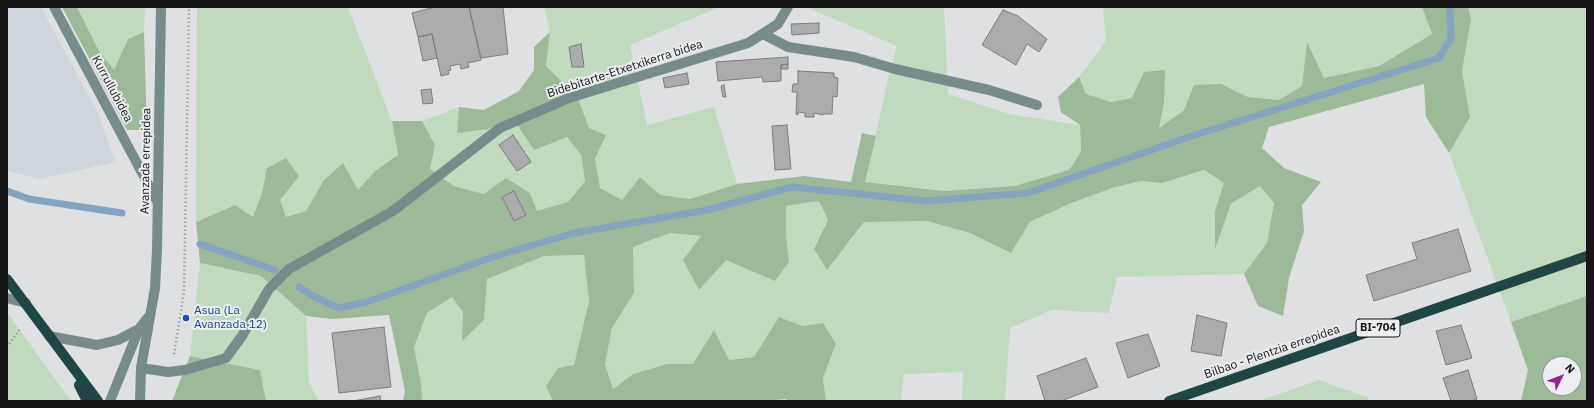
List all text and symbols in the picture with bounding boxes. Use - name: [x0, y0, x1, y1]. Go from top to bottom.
- street label: Bidebitarte-Etxetxikerra bidea: [545, 37, 705, 101]
- street label: Kurrullubidea: [88, 53, 136, 125]
- street label: Avanzada errepidea: [138, 108, 154, 214]
- place label: Asua (La Avanzada 12): [194, 304, 267, 332]
- marker: Asua (La Avanzada 12): [181, 313, 191, 323]
- road number: BI-704: [1356, 319, 1400, 337]
- street label: Bilbao - Plentzia errepidea: [1202, 322, 1342, 382]
- north arrow: [1542, 356, 1582, 396]
- text: N: [1562, 361, 1578, 376]

